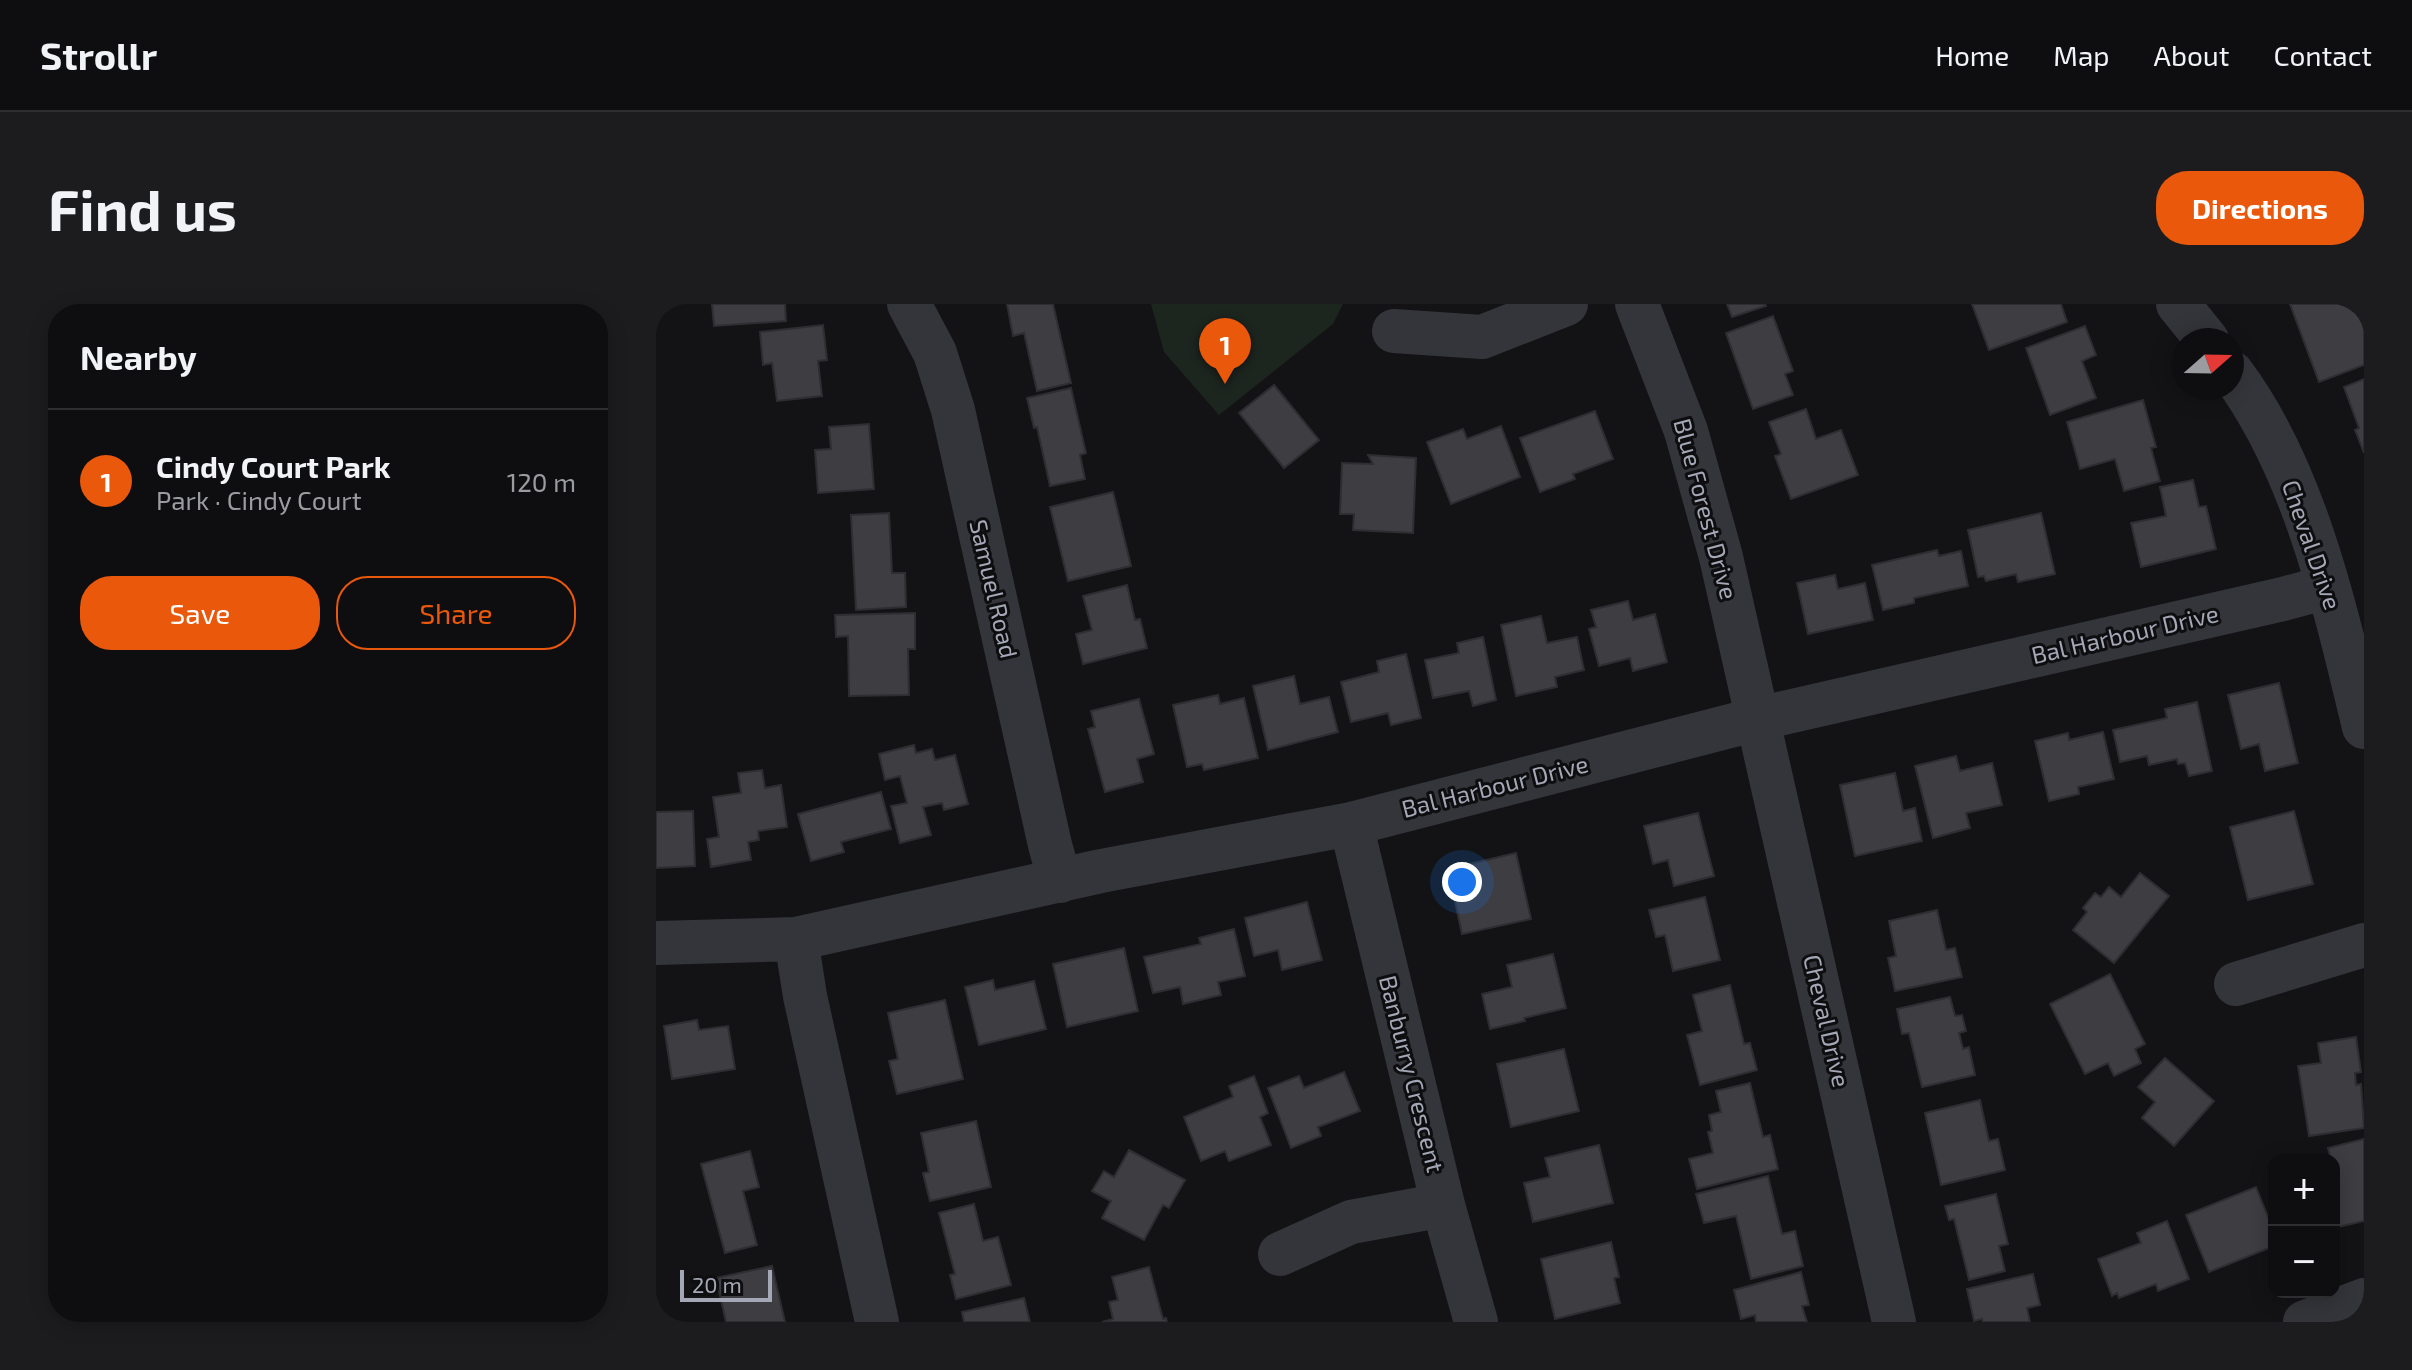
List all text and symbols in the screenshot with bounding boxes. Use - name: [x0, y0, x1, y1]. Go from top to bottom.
- text: Strollr: [40, 32, 157, 78]
- text: Home: [1935, 38, 2009, 72]
- text: Map: [2053, 38, 2110, 72]
- text: About: [2154, 38, 2229, 72]
- text: Contact: [2273, 38, 2372, 72]
- button: Directions: [2156, 171, 2364, 245]
- text: Find us: [48, 175, 237, 242]
- pin: 1: [1199, 318, 1251, 384]
- north arrow: [2172, 328, 2244, 400]
- text: Nearby: [80, 336, 197, 377]
- street label: Blue Forest Drive: [1668, 415, 1745, 602]
- text: Cindy Court Park: [156, 448, 390, 484]
- text: 1: [100, 466, 112, 497]
- text: 120 m: [507, 466, 576, 497]
- street label: Cheval Drive: [2277, 476, 2348, 613]
- text: Park · Cindy Court: [156, 484, 362, 515]
- street label: Samuel Road: [964, 517, 1024, 661]
- button: Save: [80, 576, 320, 650]
- button: Share: [336, 576, 576, 650]
- street label: Bal Harbour Drive: [2028, 598, 2221, 669]
- street label: Bal Harbour Drive: [1398, 748, 1591, 823]
- your location: [1442, 862, 1482, 902]
- street label: Cheval Drive: [1798, 952, 1857, 1090]
- street label: Banburry Crescent: [1374, 972, 1451, 1175]
- map controls: [2268, 1154, 2340, 1298]
- button: +: [2268, 1154, 2340, 1226]
- button: −: [2268, 1226, 2340, 1298]
- scale bar: [680, 1266, 772, 1302]
- text: 20 m: [692, 1271, 742, 1297]

